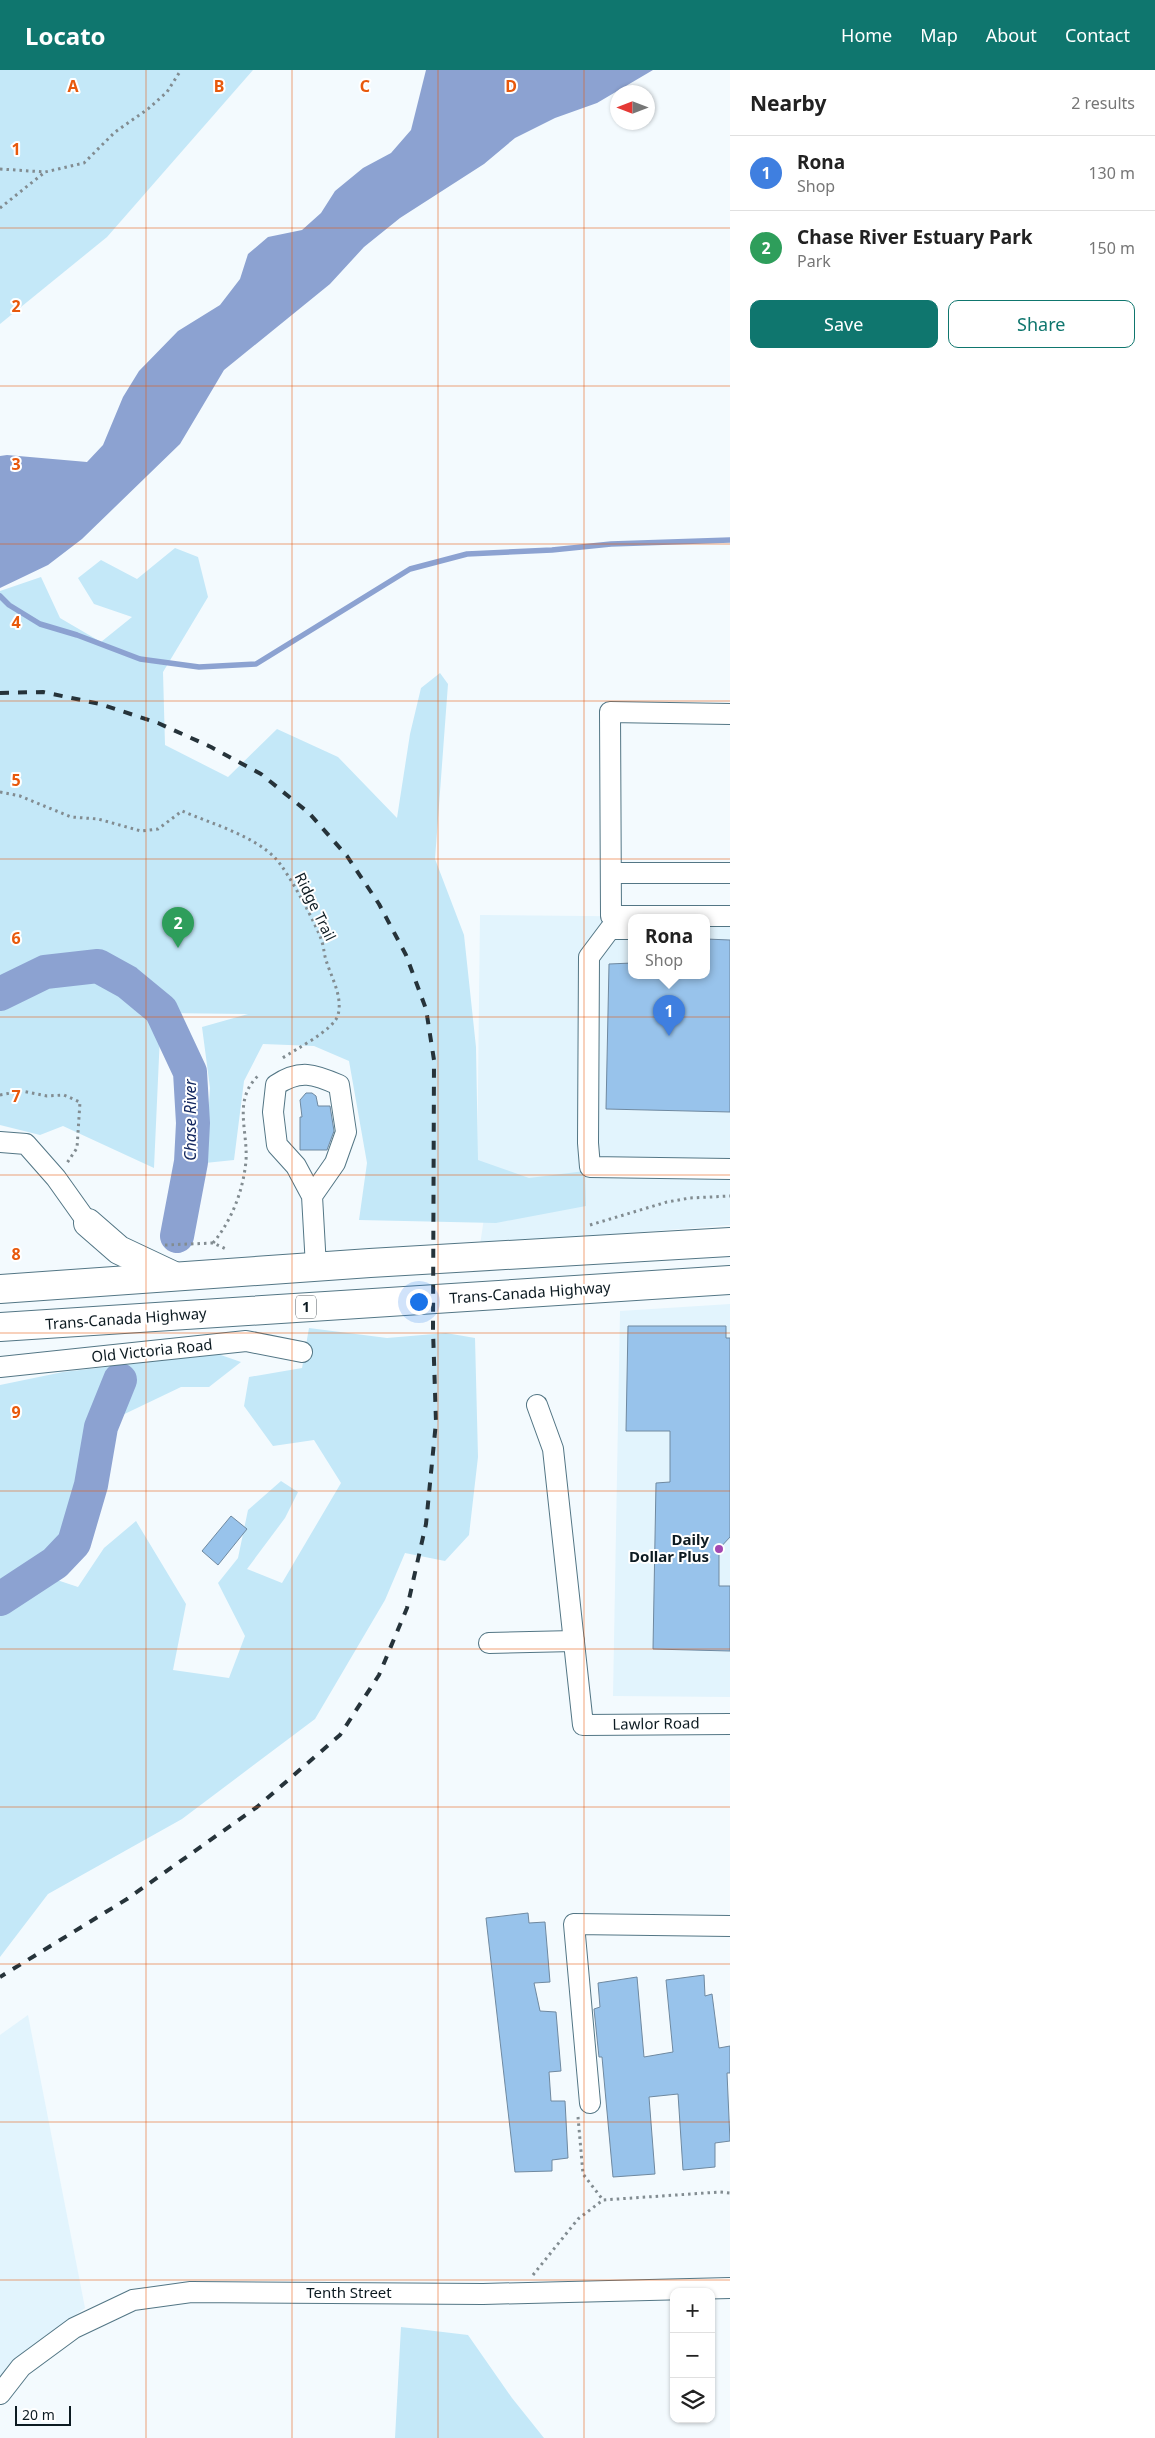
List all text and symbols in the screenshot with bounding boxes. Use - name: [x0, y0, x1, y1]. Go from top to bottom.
- text: Locato: [25, 19, 106, 52]
- text: Home: [841, 23, 892, 47]
- text: Map: [920, 23, 958, 47]
- text: About: [986, 23, 1037, 47]
- text: Contact: [1065, 23, 1130, 47]
- text: A: [67, 75, 79, 97]
- text: B: [214, 75, 224, 97]
- text: C: [360, 75, 370, 97]
- text: D: [505, 75, 517, 97]
- north arrow: [610, 85, 655, 130]
- text: Nearby: [750, 89, 826, 117]
- text: 2 results: [1071, 92, 1135, 114]
- text: 1: [11, 138, 21, 160]
- text: Rona: [797, 149, 845, 175]
- text: 1: [761, 162, 771, 184]
- text: 130 m: [1088, 162, 1135, 184]
- text: Shop: [797, 175, 835, 197]
- text: Chase River Estuary Park: [797, 224, 1032, 250]
- text: 2: [761, 237, 771, 259]
- text: 150 m: [1088, 237, 1135, 259]
- text: Park: [797, 250, 831, 272]
- text: 2: [11, 295, 21, 317]
- button: Save: [750, 300, 938, 348]
- button: Share: [948, 300, 1135, 348]
- text: 3: [11, 453, 21, 475]
- text: 4: [11, 611, 21, 633]
- text: 5: [11, 769, 21, 791]
- street label: Ridge Trail: [291, 869, 341, 944]
- pin: 2: [162, 907, 194, 948]
- popup: [628, 914, 710, 979]
- text: Rona: [645, 923, 693, 949]
- text: 6: [11, 927, 21, 949]
- text: Shop: [645, 949, 683, 971]
- pin: 1: [653, 995, 685, 1036]
- water label: Chase River: [179, 1078, 201, 1161]
- text: 7: [11, 1085, 21, 1107]
- text: 8: [11, 1243, 21, 1265]
- street label: Trans-Canada Highway: [449, 1276, 612, 1308]
- your location: [406, 1289, 432, 1315]
- road number: 1: [296, 1296, 316, 1318]
- street label: Trans-Canada Highway: [45, 1302, 208, 1334]
- street label: Old Victoria Road: [90, 1334, 213, 1366]
- text: 9: [11, 1401, 21, 1423]
- place label: Daily Dollar Plus: [629, 1529, 709, 1566]
- marker: Daily Dollar Plus: [713, 1543, 725, 1555]
- street label: Lawlor Road: [612, 1712, 700, 1734]
- street label: Tenth Street: [306, 2282, 392, 2302]
- map controls: [670, 2288, 715, 2423]
- button: +: [670, 2288, 715, 2333]
- button: −: [670, 2333, 715, 2378]
- button: layers: [670, 2378, 715, 2423]
- scale bar: [15, 2403, 71, 2426]
- text: 20 m: [22, 2405, 55, 2424]

